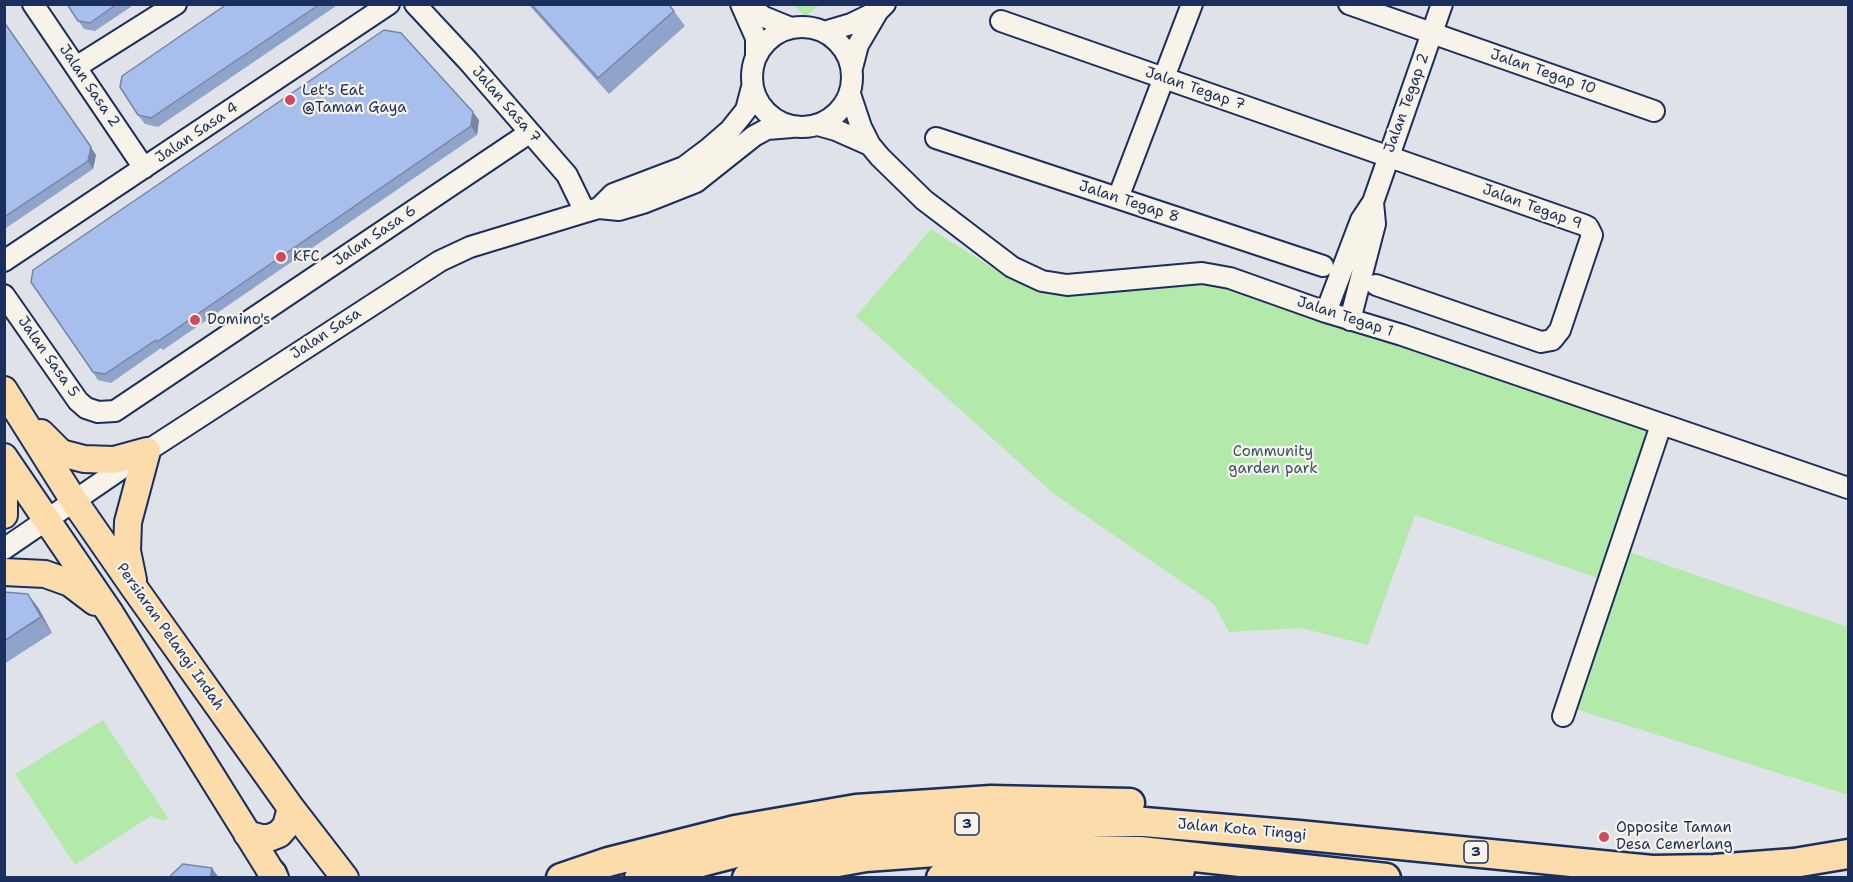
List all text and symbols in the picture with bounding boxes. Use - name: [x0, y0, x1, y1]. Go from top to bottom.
- street label: Jalan Sasa 2: [55, 41, 123, 131]
- street label: Jalan Tegap 10: [1488, 46, 1598, 98]
- street label: Jalan Tegap 2: [1381, 51, 1433, 155]
- street label: Jalan Sasa 7: [468, 63, 544, 147]
- street label: Jalan Tegap 7: [1143, 63, 1247, 115]
- place label: Let's Eat @Taman Gaya: [302, 82, 406, 117]
- marker: Let's Eat @Taman Gaya: [283, 93, 297, 107]
- street label: Jalan Sasa 4: [152, 99, 242, 167]
- street label: Jalan Tegap 8: [1077, 177, 1181, 227]
- street label: Jalan Tegap 9: [1480, 181, 1584, 233]
- street label: Jalan Sasa 6: [330, 202, 420, 270]
- place label: KFC: [293, 248, 320, 266]
- marker: KFC: [274, 250, 288, 264]
- street label: Jalan Tegap 1: [1295, 293, 1395, 341]
- street label: Jalan Sasa: [287, 305, 365, 363]
- place label: Domino's: [207, 311, 270, 329]
- street label: Jalan Sasa 5: [14, 313, 82, 401]
- marker: Domino's: [188, 313, 202, 327]
- park label: Community garden park: [1228, 443, 1318, 478]
- street label: Persiaran Pelangi Indah: [112, 560, 228, 714]
- road number: 3: [955, 813, 979, 835]
- street label: Jalan Kota Tinggi: [1177, 815, 1307, 845]
- place label: Opposite Taman Desa Cemerlang: [1616, 819, 1733, 854]
- marker: Opposite Taman Desa Cemerlang: [1597, 830, 1611, 844]
- road number: 3: [1464, 841, 1488, 863]

